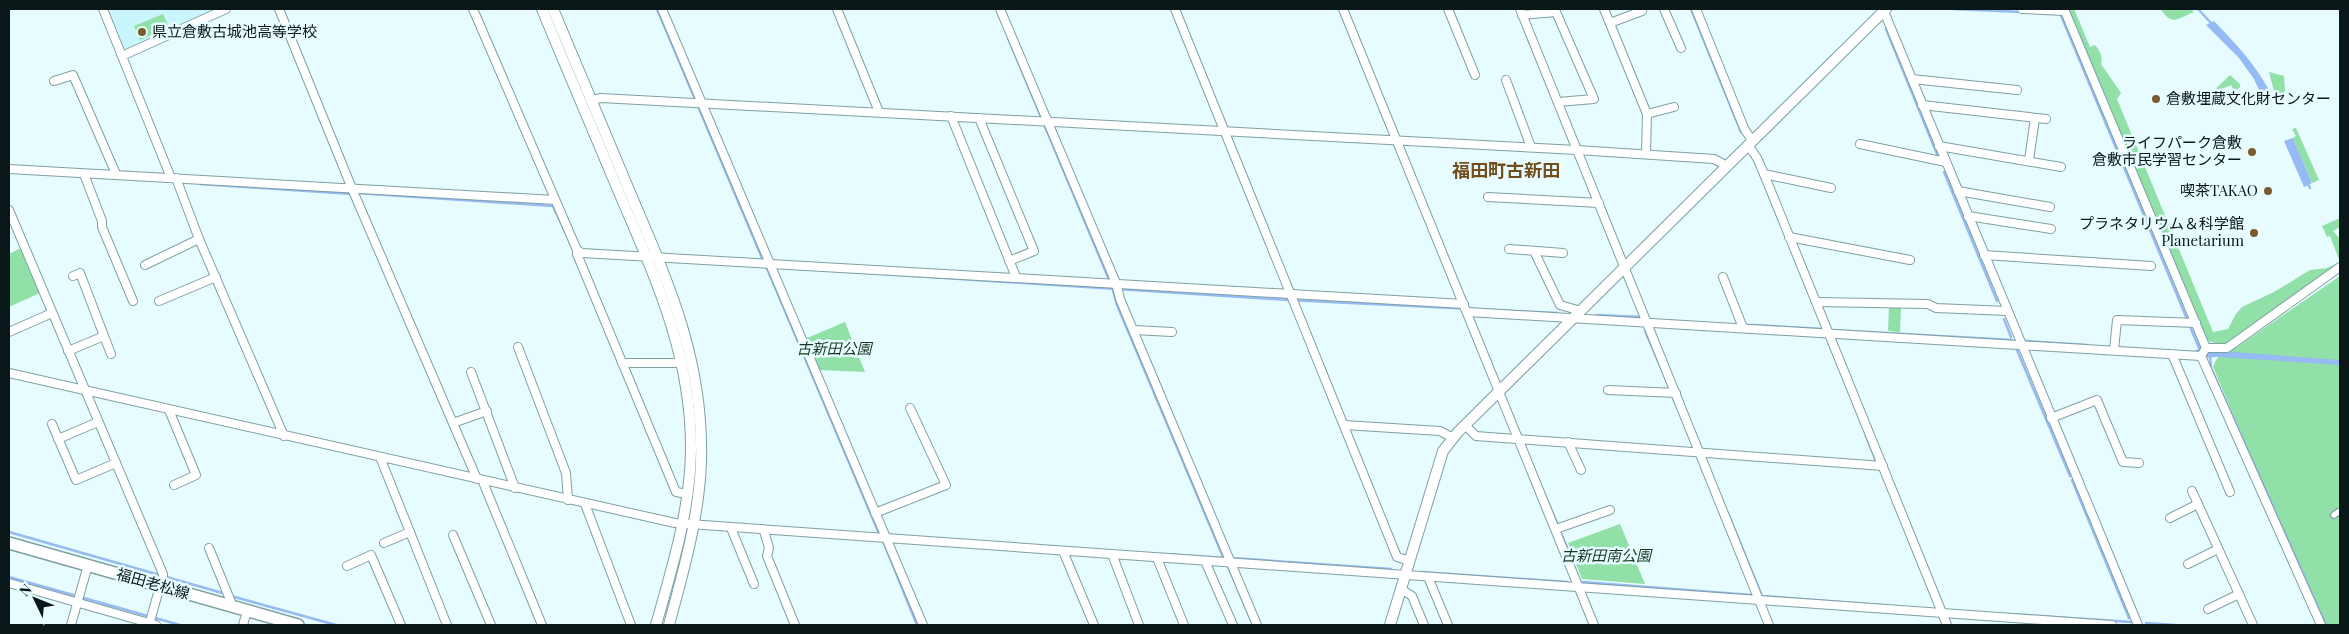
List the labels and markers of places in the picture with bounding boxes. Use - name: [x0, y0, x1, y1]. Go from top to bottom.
- place label: 県立倉敷古城池高等学校: [152, 21, 317, 41]
- marker: 県立倉敷古城池高等学校: [136, 26, 148, 38]
- place label: 倉敷埋蔵文化財センター: [2166, 88, 2331, 108]
- marker: 倉敷埋蔵文化財センター: [2150, 93, 2162, 105]
- place label: ライフパーク倉敷 倉敷市民学習センター: [2092, 132, 2242, 169]
- marker: ライフパーク倉敷 倉敷市民学習センター: [2246, 146, 2258, 158]
- place label: 喫茶TAKAO: [2180, 180, 2258, 200]
- marker: 喫茶TAKAO: [2262, 185, 2274, 197]
- place label: プラネタリウム＆科学館 Planetarium: [2079, 213, 2245, 250]
- marker: プラネタリウム＆科学館 Planetarium: [2248, 227, 2260, 239]

